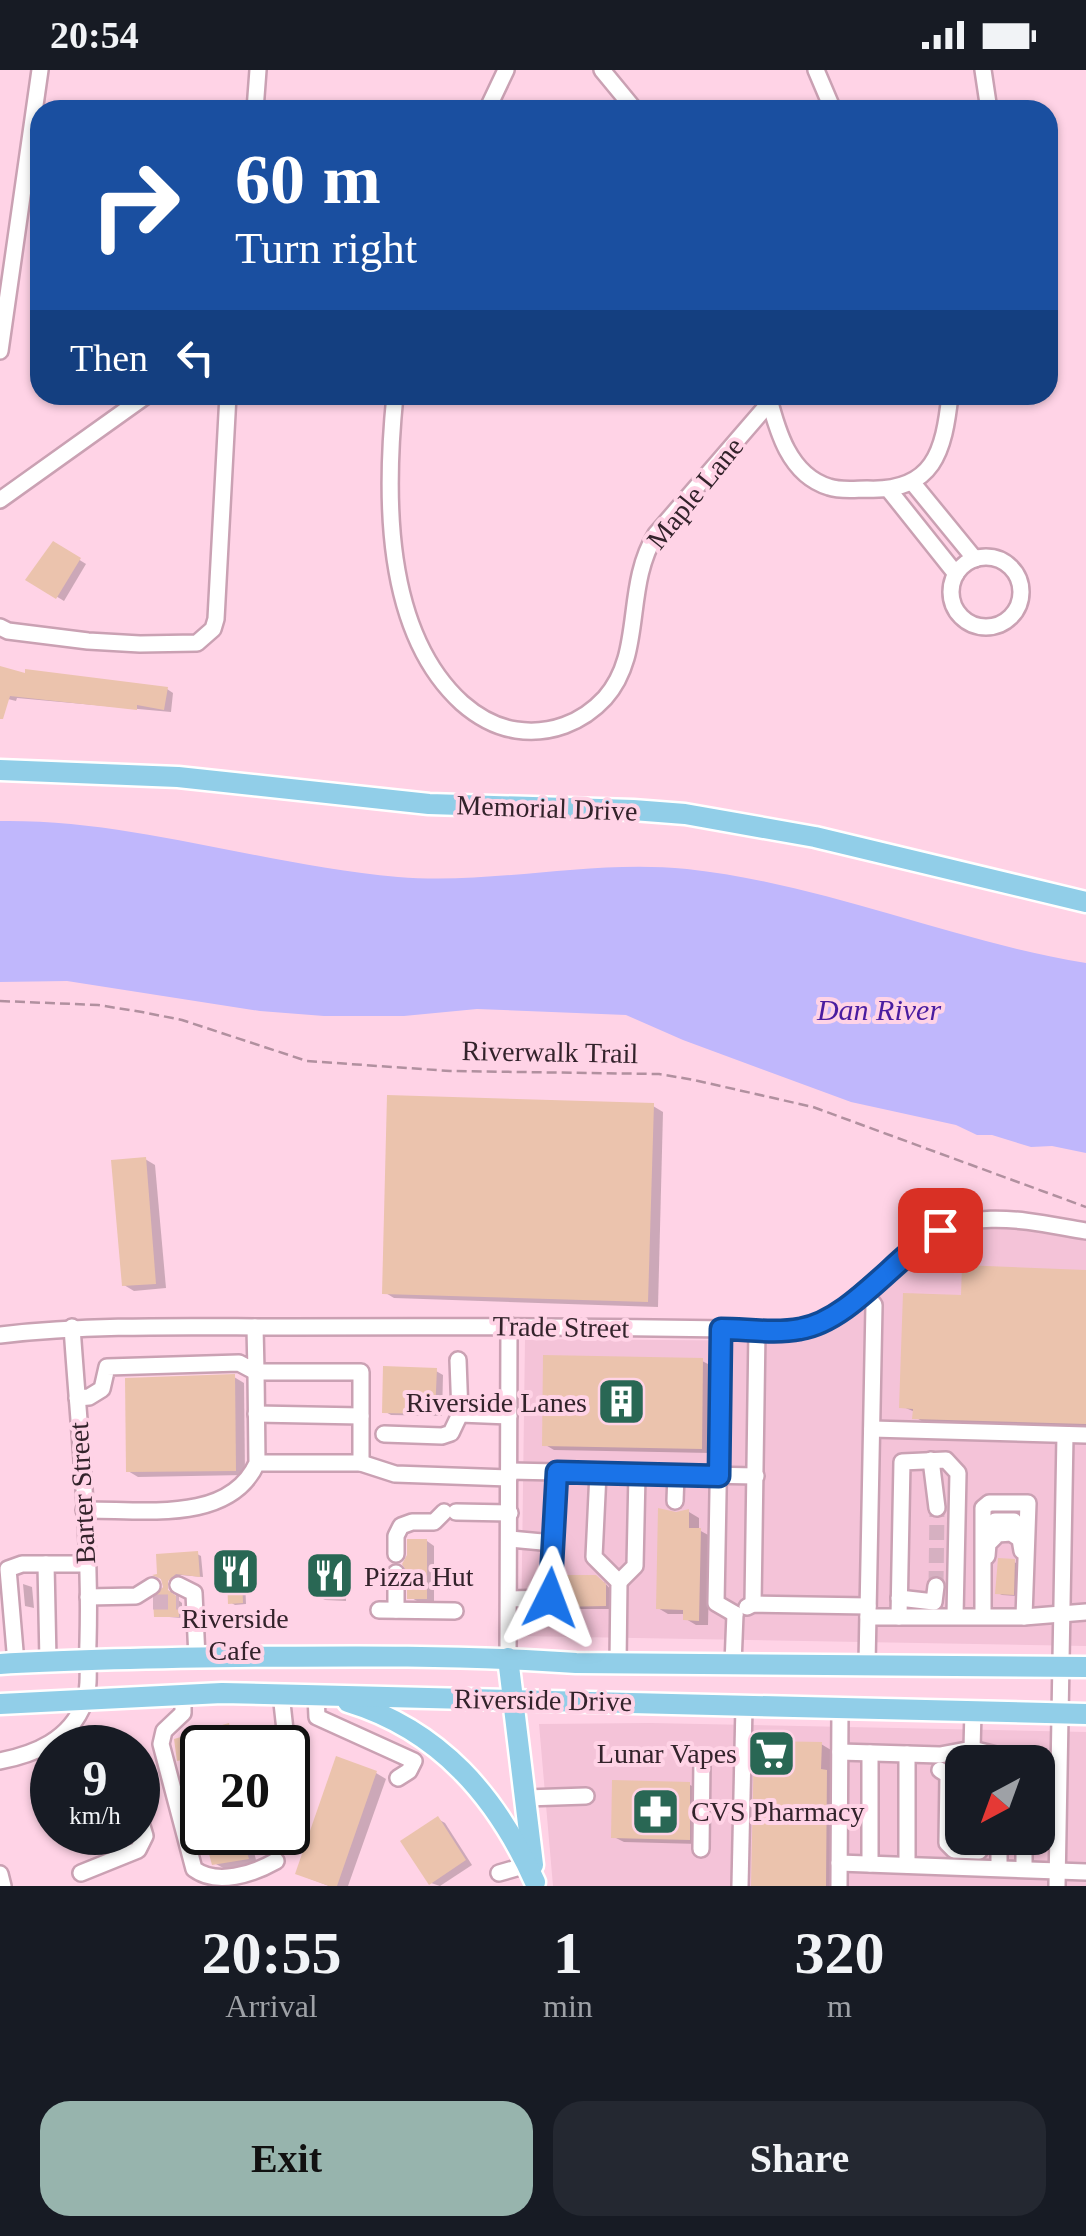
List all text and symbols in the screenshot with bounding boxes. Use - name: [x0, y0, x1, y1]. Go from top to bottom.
- text: 20:54: [50, 14, 139, 56]
- icon: right: [70, 140, 200, 270]
- text: 60 m: [235, 141, 381, 218]
- text: Turn right: [235, 223, 417, 273]
- icon: left: [168, 330, 223, 385]
- text: Then: [70, 337, 148, 379]
- street label: Maple Lane: [641, 431, 749, 555]
- street label: Memorial Drive: [456, 789, 638, 827]
- water label: Dan River: [816, 993, 941, 1026]
- street label: Riverwalk Trail: [461, 1035, 639, 1069]
- pin: [898, 1188, 983, 1273]
- icon: arrive: [913, 1203, 968, 1258]
- street label: Trade Street: [492, 1310, 630, 1344]
- building icon: Riverside Lanes: [596, 1376, 648, 1428]
- place label: Riverside Lanes: [406, 1387, 587, 1418]
- street label: Barter Street: [63, 1421, 101, 1565]
- restaurant icon: Riverside Cafe: [209, 1545, 261, 1597]
- position arrow: [498, 1546, 602, 1650]
- restaurant icon: Pizza Hut: [303, 1550, 355, 1602]
- place label: Pizza Hut: [364, 1561, 474, 1592]
- place label: Riverside Cafe: [181, 1603, 289, 1666]
- street label: Riverside Drive: [454, 1683, 632, 1717]
- speed limit sign: 20: [180, 1725, 310, 1855]
- supermarket icon: Lunar Vapes: [746, 1727, 798, 1779]
- place label: Lunar Vapes: [597, 1738, 737, 1769]
- north arrow: [945, 1745, 1055, 1855]
- map controls: [945, 1745, 1055, 1855]
- text: 9: [83, 1750, 108, 1806]
- pharmacy icon: CVS Pharmacy: [630, 1785, 682, 1837]
- place label: CVS Pharmacy: [691, 1796, 864, 1827]
- text: km/h: [69, 1802, 121, 1829]
- text: 20:55: [202, 1920, 342, 1986]
- text: 1: [553, 1920, 583, 1986]
- text: 320: [794, 1920, 884, 1986]
- text: Arrival: [225, 1988, 318, 2024]
- text: min: [543, 1988, 593, 2024]
- text: m: [827, 1988, 852, 2024]
- button: Exit: [40, 2101, 533, 2216]
- button: Share: [553, 2101, 1046, 2216]

